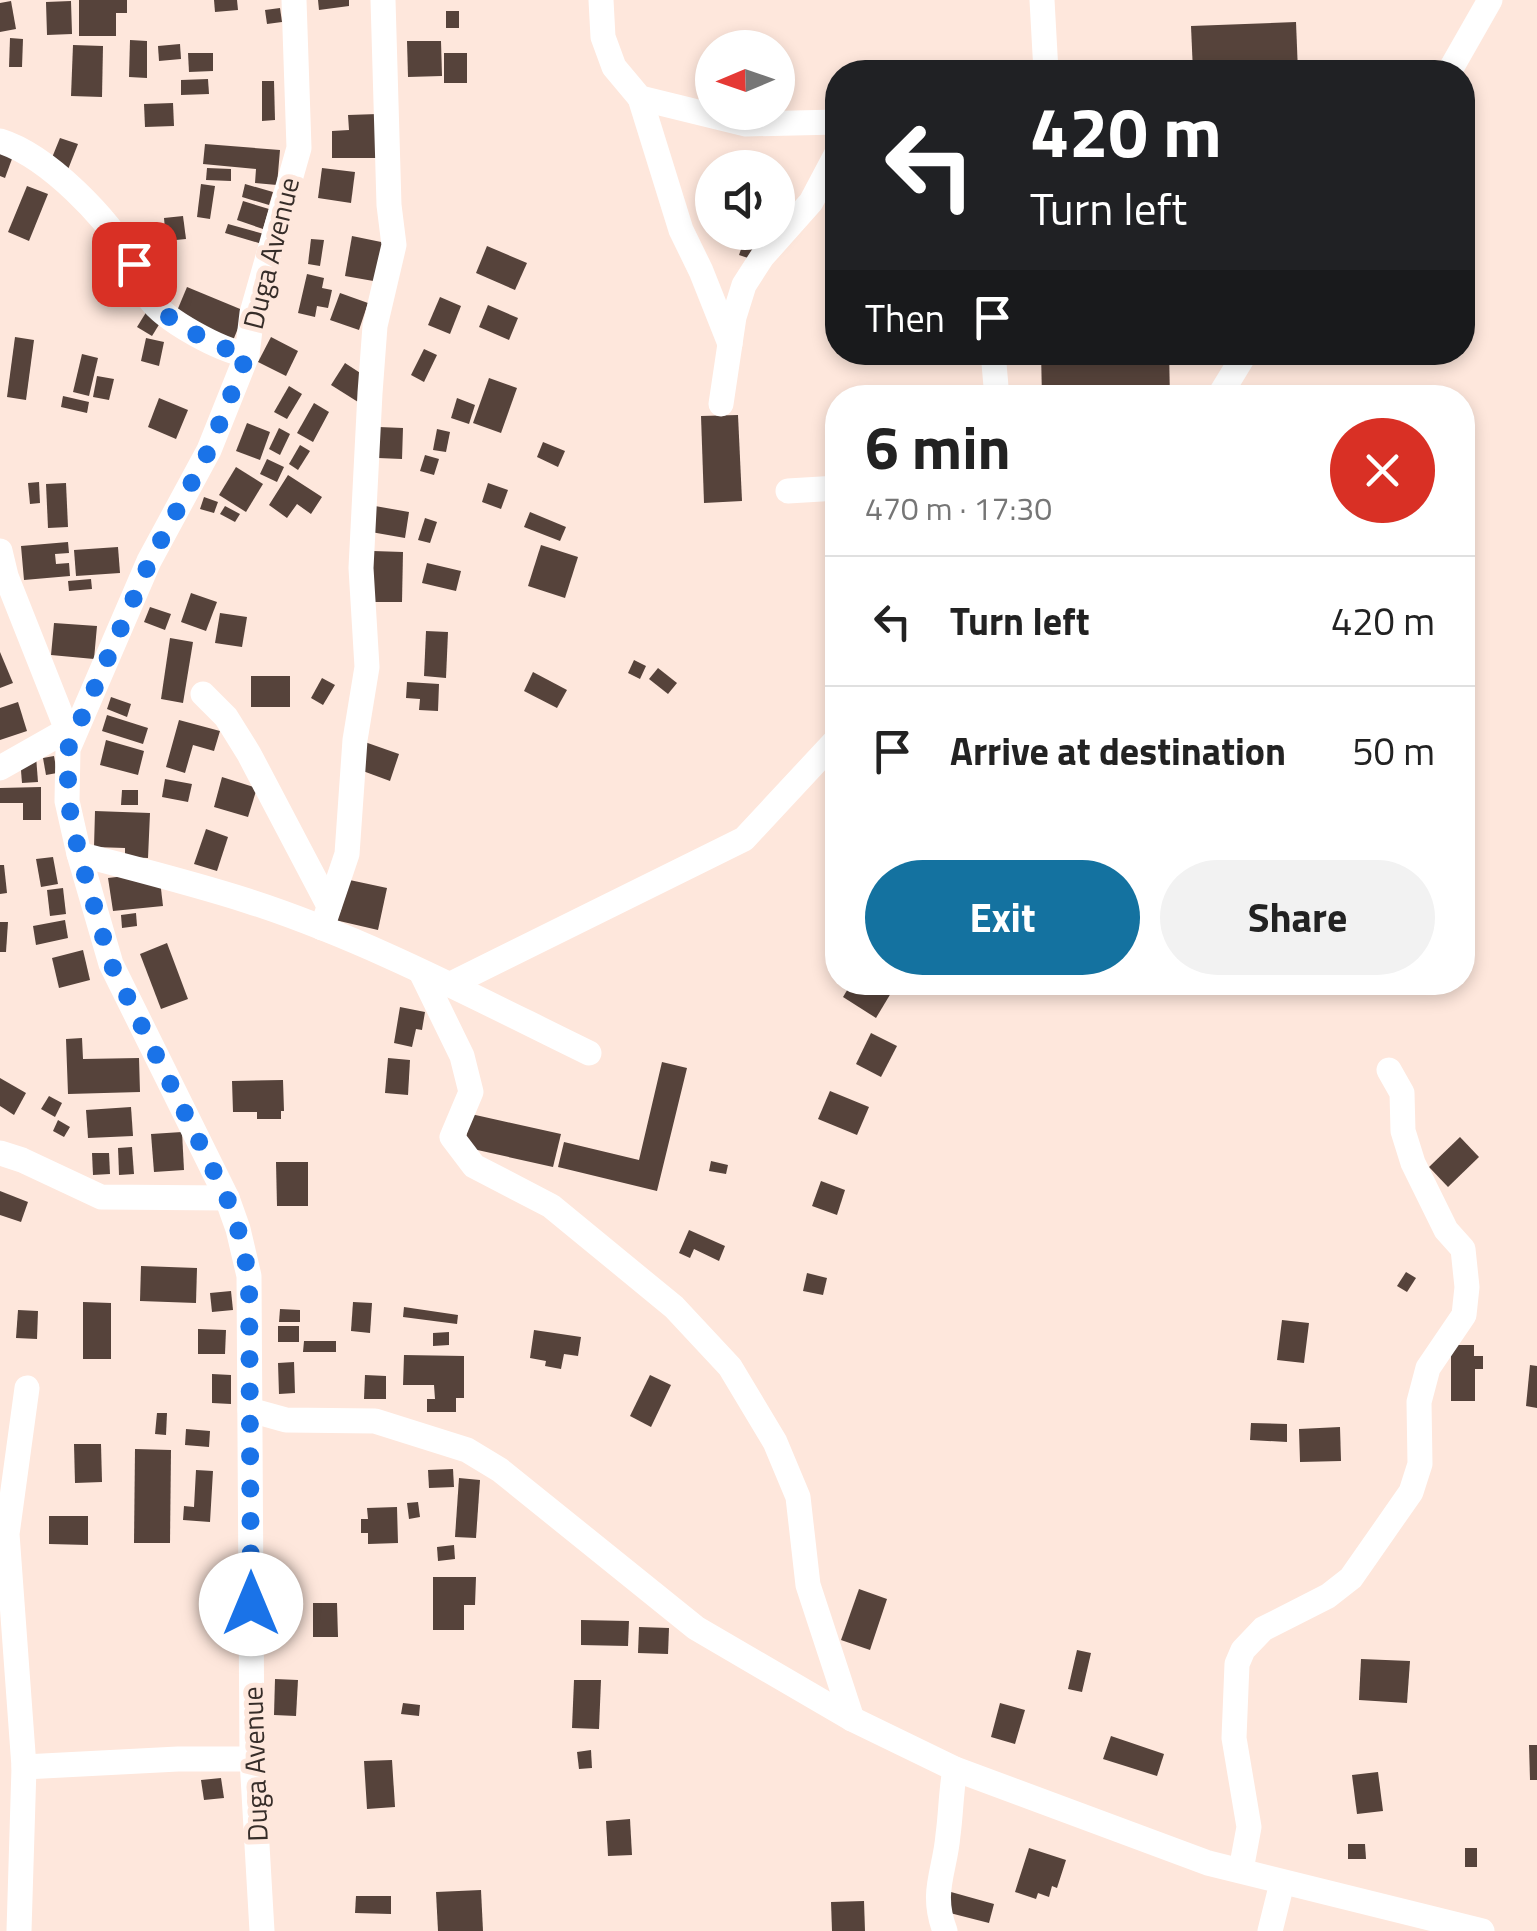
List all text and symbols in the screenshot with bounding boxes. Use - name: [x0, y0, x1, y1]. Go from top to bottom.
- north arrow: [695, 30, 795, 130]
- map controls: [695, 30, 795, 250]
- text: 420 m: [1030, 78, 1222, 184]
- icon: left: [865, 100, 995, 230]
- button: sound: [695, 150, 795, 250]
- street label: Duga Avenue: [231, 172, 310, 333]
- text: Turn left: [1030, 174, 1187, 242]
- pin: [92, 222, 177, 307]
- icon: arrive: [107, 237, 162, 292]
- text: Then: [865, 289, 945, 347]
- icon: arrive: [965, 290, 1020, 345]
- text: 6 min: [865, 401, 1011, 492]
- button: close: [1330, 418, 1435, 523]
- text: 470 m · 17:30: [865, 484, 1052, 532]
- text: Turn left: [950, 592, 1090, 650]
- text: 420 m: [1331, 592, 1435, 650]
- icon: left: [865, 594, 920, 649]
- text: Arrive at destination: [950, 722, 1286, 780]
- text: 50 m: [1352, 722, 1435, 780]
- icon: arrive: [865, 724, 920, 779]
- button: Exit: [865, 860, 1140, 975]
- button: Share: [1160, 860, 1435, 975]
- position arrow: [199, 1552, 303, 1656]
- street label: Duga Avenue: [230, 1686, 279, 1842]

